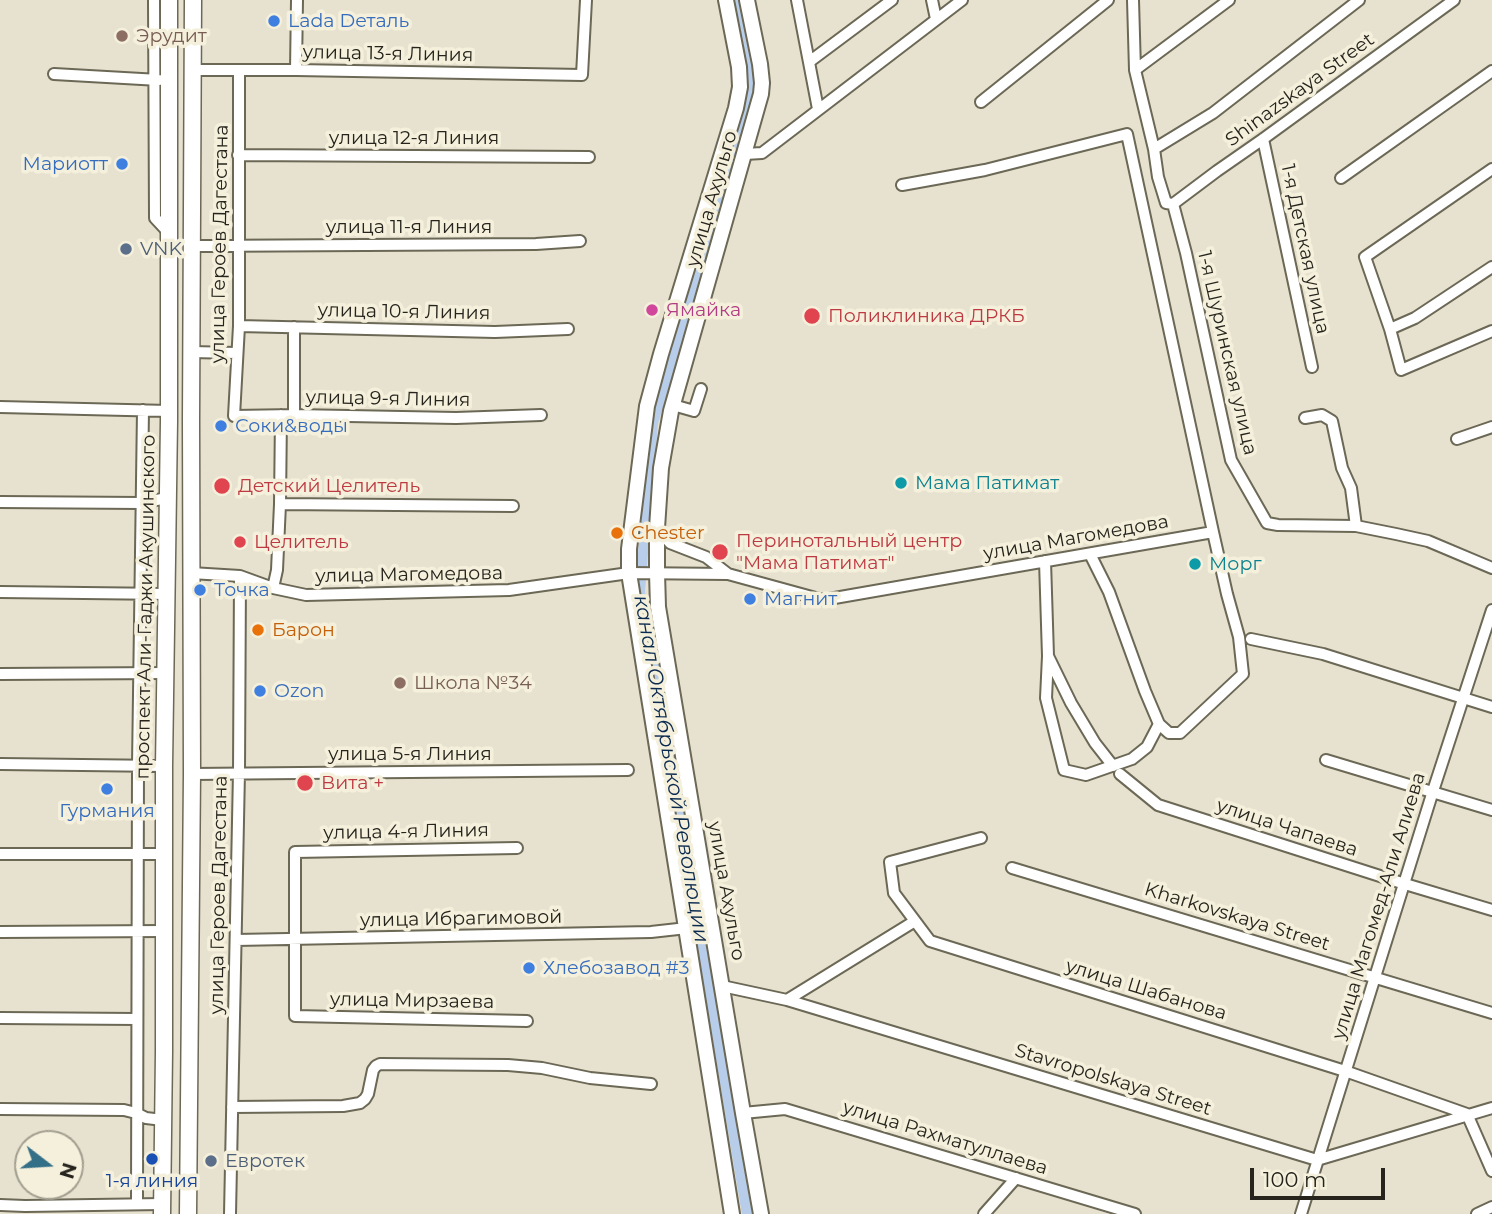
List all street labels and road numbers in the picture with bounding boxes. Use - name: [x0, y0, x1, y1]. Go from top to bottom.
- street label: Shinazskaya Street: [1221, 28, 1379, 152]
- street label: улица 13-я Линия: [303, 41, 473, 67]
- street label: улица Героев Дагестана: [207, 124, 233, 364]
- street label: улица 12-я Линия: [329, 127, 499, 149]
- street label: улица Ахульго: [682, 128, 742, 270]
- street label: 1-я Детская улица: [1276, 162, 1334, 336]
- street label: улица 11-я Линия: [326, 216, 492, 238]
- street label: 1-я Шуринская улица: [1192, 249, 1262, 457]
- street label: улица 10-я Линия: [318, 299, 490, 325]
- street label: улица 9-я Линия: [305, 386, 471, 412]
- street label: проспект Али-Гаджи Акушинского: [132, 434, 160, 780]
- street label: улица Магомедова: [981, 510, 1171, 566]
- street label: улица Магомедова: [315, 562, 503, 588]
- street label: улица 5-я Линия: [328, 743, 492, 765]
- street label: улица Магомед-Али Алиева: [1327, 770, 1431, 1042]
- street label: улица Героев Дагестана: [206, 775, 232, 1015]
- street label: улица Чапаева: [1213, 794, 1361, 862]
- street label: улица 4-я Линия: [323, 819, 489, 845]
- street label: улица Ахульго: [703, 820, 749, 962]
- street label: Kharkovskaya Street: [1142, 878, 1332, 956]
- street label: улица Ибрагимовой: [360, 906, 562, 932]
- street label: улица Шабанова: [1063, 955, 1229, 1025]
- street label: улица Мирзаева: [330, 988, 494, 1014]
- street label: Stavropolskaya Street: [1012, 1039, 1214, 1121]
- street label: улица Рахматуллаева: [840, 1096, 1050, 1180]

